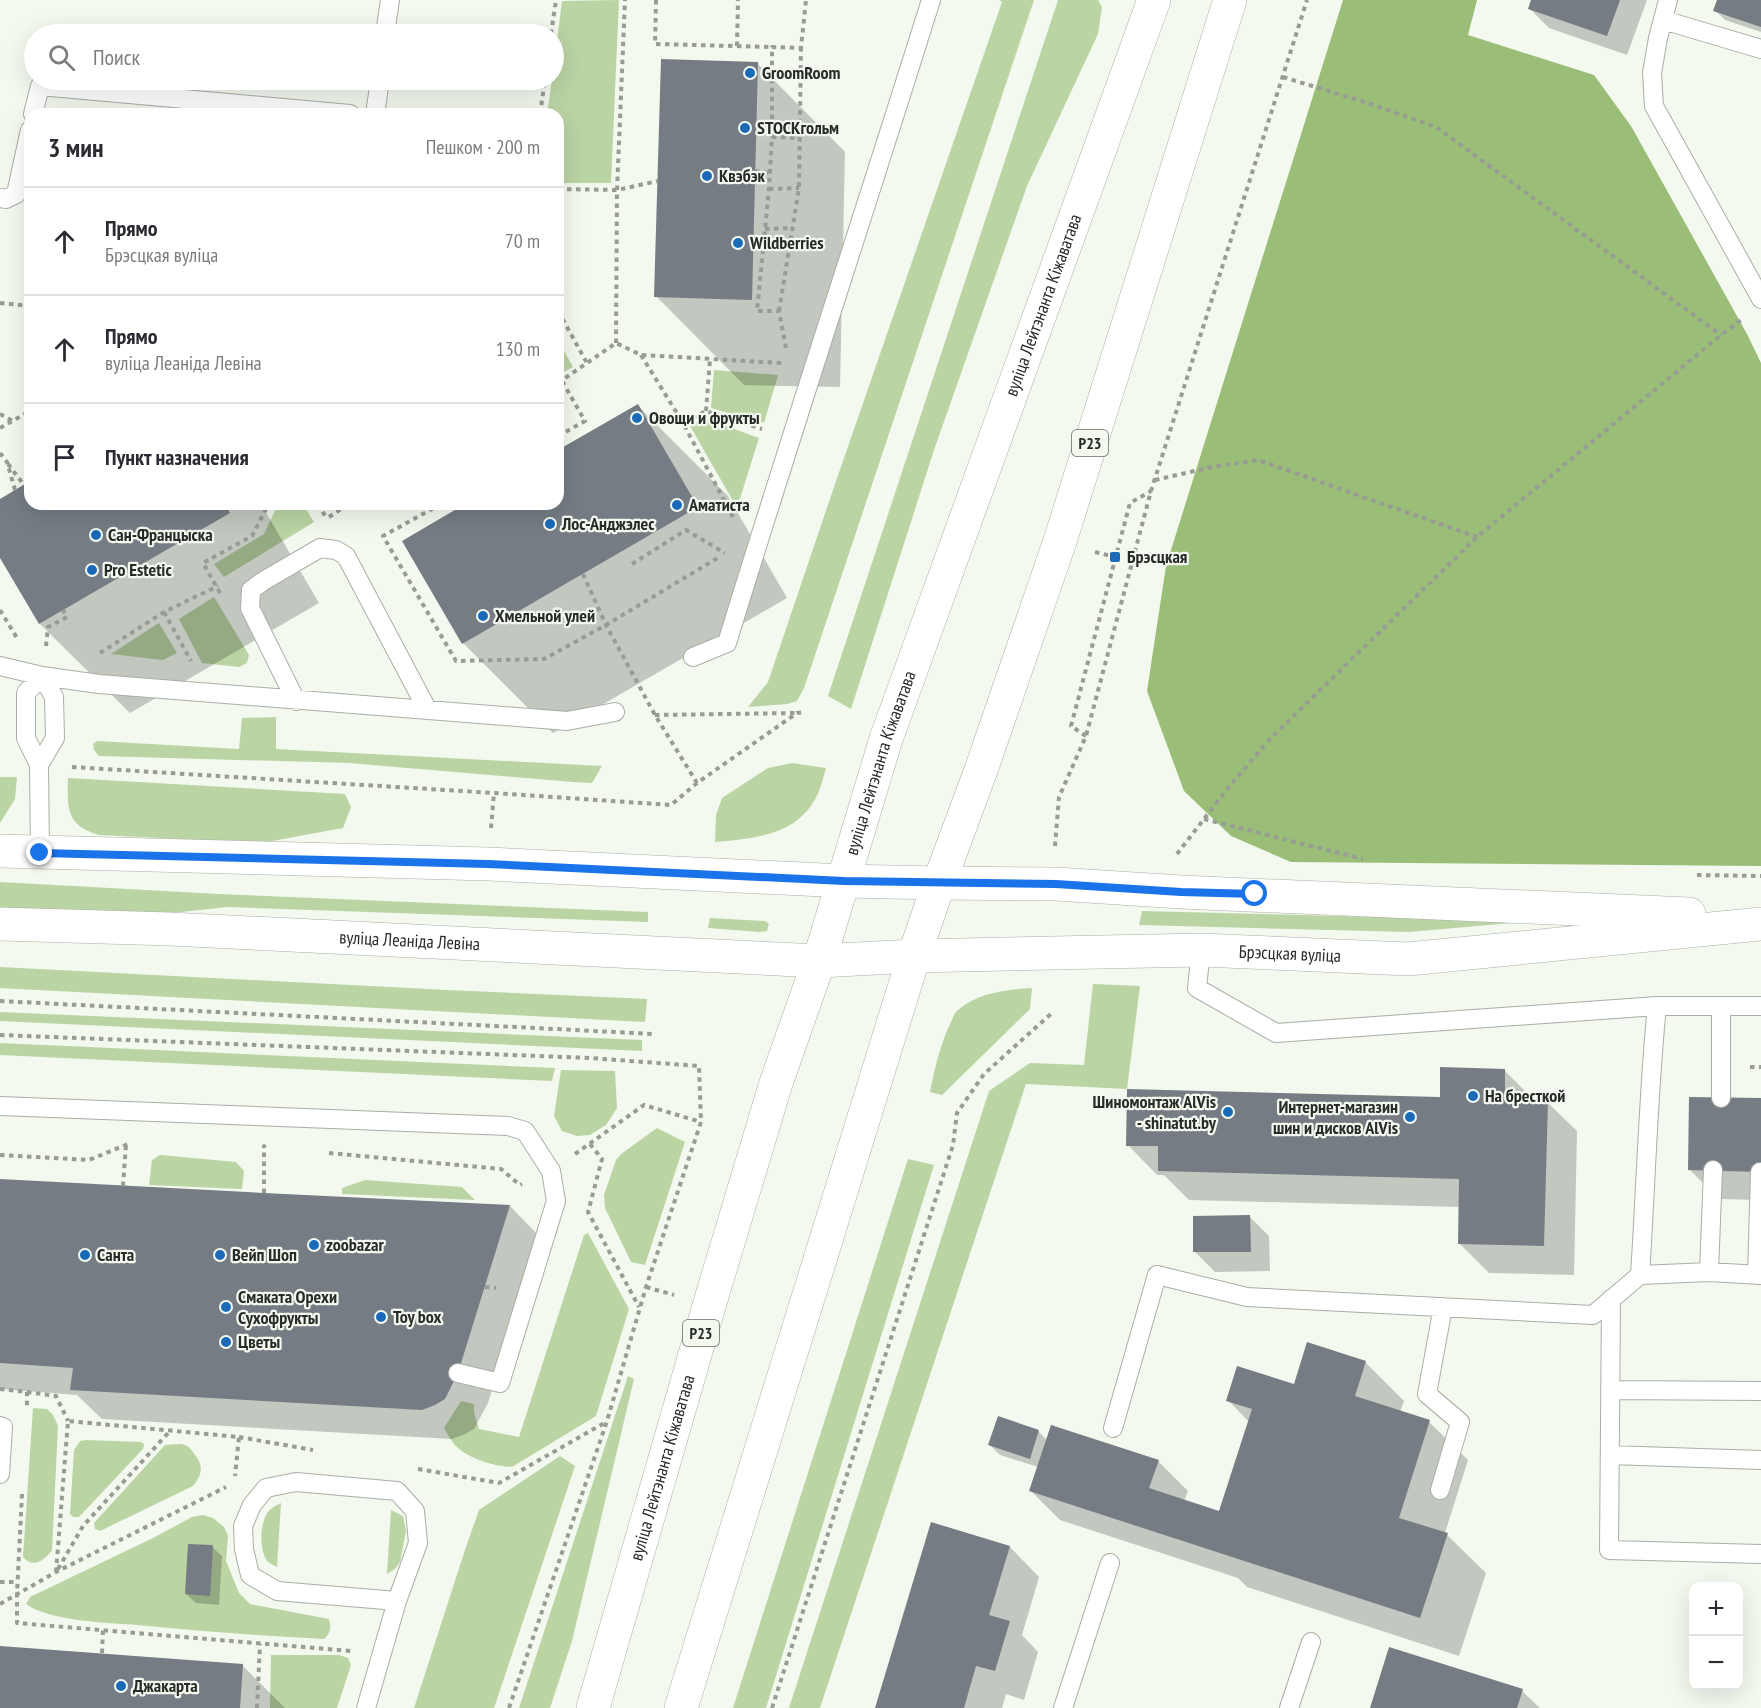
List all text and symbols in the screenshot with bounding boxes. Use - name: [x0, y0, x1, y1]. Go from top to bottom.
- search box: [24, 24, 564, 90]
- icon: search: [45, 41, 78, 74]
- text: Поиск: [93, 43, 140, 71]
- place label: GroomRoom: [762, 61, 841, 84]
- marker: GroomRoom: [743, 66, 757, 80]
- place label: STOCKгольм: [757, 116, 839, 139]
- marker: STOCKгольм: [738, 121, 752, 135]
- text: 3 мин: [48, 131, 103, 164]
- text: Пешком · 200 m: [426, 134, 540, 160]
- place label: Квэбэк: [719, 164, 765, 187]
- marker: Квэбэк: [700, 169, 714, 183]
- street label: вуліца Лейтэнанта Кіжаватава: [999, 211, 1086, 399]
- text: Прямо: [105, 214, 158, 242]
- icon: ahead: [48, 225, 81, 258]
- text: 70 m: [505, 228, 540, 254]
- place label: Wildberries: [749, 231, 824, 254]
- marker: Wildberries: [731, 236, 745, 250]
- text: Брэсцкая вуліца: [105, 242, 218, 268]
- text: Прямо: [105, 322, 158, 350]
- icon: ahead: [48, 333, 81, 366]
- text: 130 m: [496, 336, 540, 362]
- text: вуліца Леаніда Левіна: [105, 350, 262, 376]
- place label: Овощи и фрукты: [649, 406, 760, 429]
- marker: Овощи и фрукты: [630, 411, 644, 425]
- road number: Р23: [1072, 430, 1108, 456]
- icon: arrive: [48, 441, 81, 474]
- text: Пункт назначения: [105, 443, 249, 471]
- place label: Аматиста: [688, 493, 750, 516]
- marker: Аматиста: [670, 498, 684, 512]
- place label: Лос-Анджэлес: [561, 512, 655, 535]
- marker: Лос-Анджэлес: [543, 517, 557, 531]
- place label: Сан-Францыска: [108, 523, 213, 546]
- marker: Сан-Францыска: [89, 528, 103, 542]
- place label: Брэсцкая: [1127, 545, 1187, 568]
- marker: Брэсцкая: [1108, 550, 1122, 564]
- place label: Pro Estetic: [104, 558, 172, 581]
- marker: Pro Estetic: [85, 563, 99, 577]
- place label: Хмельной улей: [495, 604, 595, 627]
- marker: Хмельной улей: [476, 609, 490, 623]
- street label: вуліца Лейтэнанта Кіжаватава: [840, 668, 921, 858]
- route end: [26, 839, 52, 865]
- route start: [1241, 880, 1267, 906]
- street label: вуліца Леаніда Левіна: [339, 925, 481, 955]
- street label: Брэсцкая вуліца: [1238, 940, 1341, 967]
- place label: На бресткой: [1485, 1084, 1565, 1107]
- marker: На бресткой: [1466, 1089, 1480, 1103]
- place label: Шиномонтаж AlVis - shinatut.by: [1093, 1090, 1217, 1134]
- place label: Интернет-магазин шин и дисков AlVis: [1273, 1095, 1398, 1139]
- marker: Шиномонтаж AlVis - shinatut.by: [1221, 1105, 1235, 1119]
- marker: Интернет-магазин шин и дисков AlVis: [1403, 1110, 1417, 1124]
- place label: zoobazar: [326, 1233, 384, 1256]
- marker: zoobazar: [307, 1238, 321, 1252]
- place label: Санта: [97, 1243, 134, 1266]
- place label: Вейп Шоп: [232, 1243, 297, 1266]
- marker: Санта: [78, 1248, 92, 1262]
- marker: Вейп Шоп: [213, 1248, 227, 1262]
- place label: Смаката Орехи Сухофрукты: [238, 1285, 337, 1329]
- marker: Смаката Орехи Сухофрукты: [219, 1300, 233, 1314]
- place label: Toy box: [393, 1305, 441, 1328]
- marker: Toy box: [374, 1310, 388, 1324]
- road number: Р23: [683, 1320, 719, 1346]
- place label: Цветы: [238, 1330, 280, 1353]
- marker: Цветы: [219, 1335, 233, 1349]
- street label: вуліца Лейтэнанта Кіжаватава: [624, 1372, 700, 1563]
- map controls: [1689, 1582, 1743, 1690]
- button: +: [1689, 1582, 1743, 1636]
- button: −: [1689, 1636, 1743, 1690]
- place label: Джакарта: [133, 1674, 198, 1697]
- marker: Джакарта: [114, 1679, 128, 1693]

